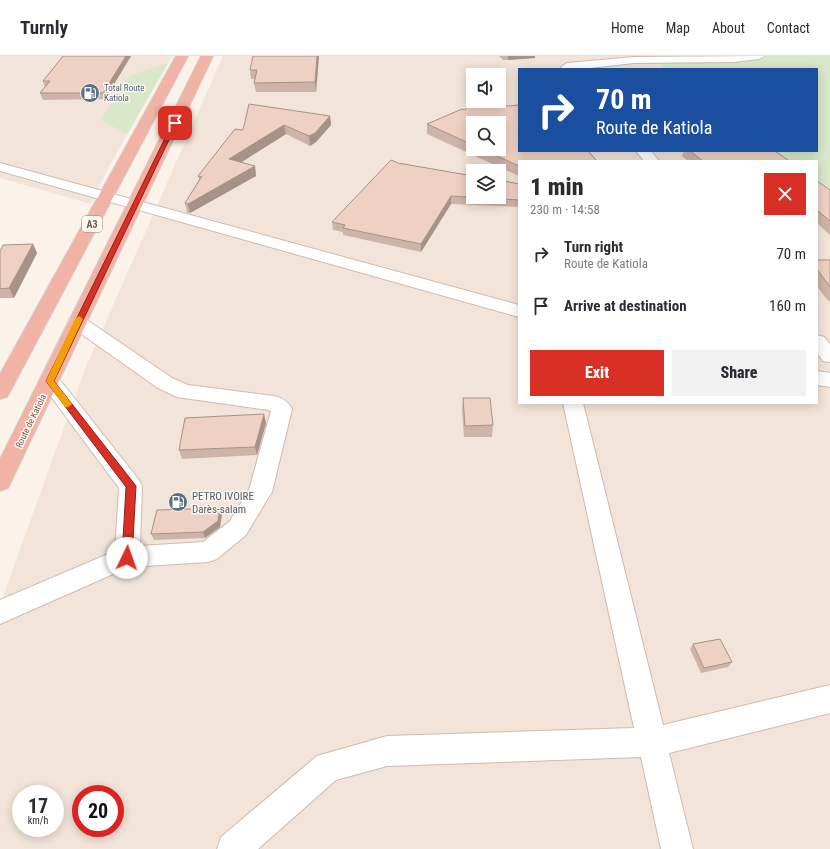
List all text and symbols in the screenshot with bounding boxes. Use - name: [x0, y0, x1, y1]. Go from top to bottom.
- text: Turnly: [20, 16, 68, 39]
- text: Home: [611, 20, 644, 36]
- text: Map: [666, 20, 690, 36]
- text: About: [712, 20, 745, 36]
- text: Contact: [767, 20, 810, 36]
- map controls: [466, 68, 506, 204]
- button: sound: [466, 68, 506, 108]
- fuel station icon: Total Route Katiola: [79, 82, 101, 104]
- place label: Total Route Katiola: [104, 83, 144, 103]
- text: 70 m: [596, 83, 652, 116]
- icon: right: [530, 84, 582, 136]
- pin: [158, 106, 192, 140]
- icon: arrive: [164, 112, 186, 134]
- button: search: [466, 116, 506, 156]
- text: Route de Katiola: [596, 117, 712, 138]
- button: layers: [466, 164, 506, 204]
- text: 1 min: [530, 173, 584, 201]
- button: close: [764, 173, 806, 215]
- text: 230 m · 14:58: [530, 202, 600, 217]
- road number: A3: [82, 216, 102, 232]
- text: Turn right: [564, 238, 623, 256]
- icon: right: [530, 243, 552, 265]
- text: 70 m: [776, 245, 806, 263]
- text: Route de Katiola: [564, 256, 648, 271]
- icon: arrive: [530, 295, 552, 317]
- text: Arrive at destination: [564, 297, 687, 315]
- text: 160 m: [769, 297, 806, 315]
- button: Exit: [530, 350, 664, 396]
- button: Share: [672, 350, 806, 396]
- street label: Route de Katiola: [14, 393, 48, 449]
- place label: PETRO IVOIRE Darès-salam: [192, 490, 254, 516]
- fuel station icon: PETRO IVOIRE Darès-salam: [167, 491, 189, 513]
- position arrow: [106, 537, 148, 579]
- speed limit sign: 20: [72, 785, 124, 837]
- text: 17: [28, 794, 48, 818]
- text: km/h: [28, 815, 48, 826]

